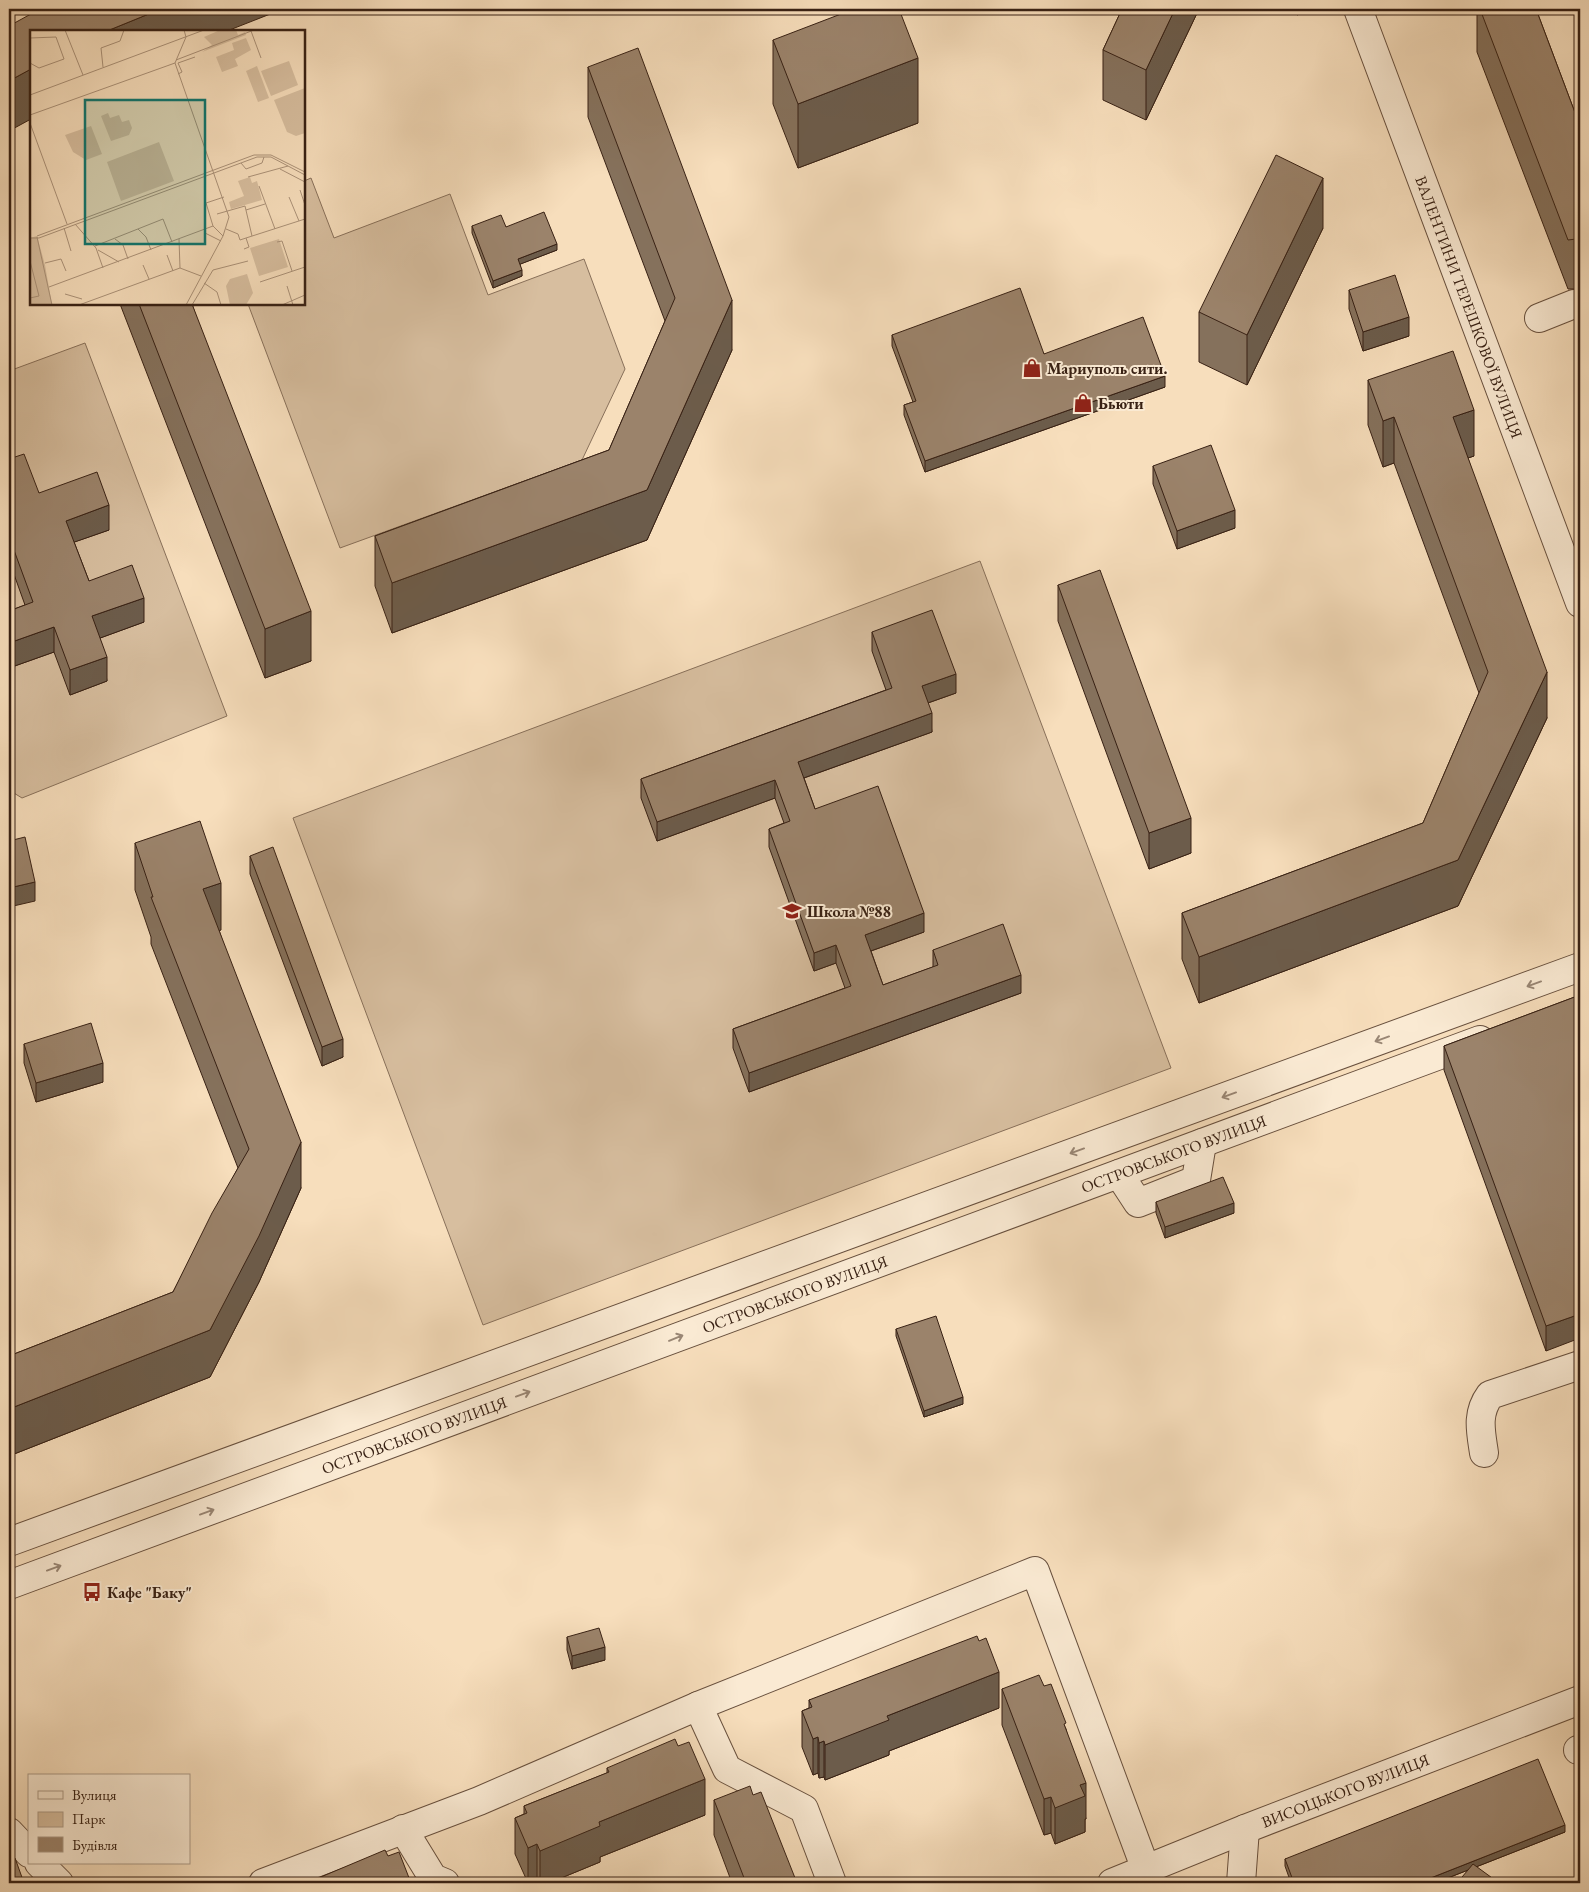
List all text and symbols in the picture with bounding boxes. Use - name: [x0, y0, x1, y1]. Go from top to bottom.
- inset map: [30, 30, 305, 305]
- street label: ВАЛЕНТИНИ ТЕРЕШКОВОЇ ВУЛИЦЯ: [1411, 173, 1528, 441]
- shop icon: Мариуполь сити.: [1021, 357, 1043, 379]
- place label: Мариуполь сити.: [1047, 358, 1168, 379]
- shop icon: Бьюти: [1072, 392, 1094, 414]
- place label: Бьюти: [1098, 393, 1144, 414]
- school or university icon: Школа №88: [781, 900, 803, 922]
- place label: Школа №88: [807, 901, 891, 922]
- one-way arrow: [1527, 980, 1543, 989]
- one-way arrow: [1375, 1035, 1390, 1044]
- one-way arrow: [1222, 1091, 1237, 1100]
- street label: ОСТРОВСЬКОГО ВУЛИЦЯ: [1078, 1110, 1269, 1197]
- one-way arrow: [1069, 1147, 1085, 1156]
- street label: ОСТРОВСЬКОГО ВУЛИЦЯ: [699, 1250, 891, 1338]
- one-way arrow: [668, 1333, 683, 1342]
- one-way arrow: [515, 1389, 531, 1398]
- street label: ОСТРОВСЬКОГО ВУЛИЦЯ: [319, 1391, 510, 1479]
- one-way arrow: [199, 1507, 214, 1516]
- one-way arrow: [46, 1563, 62, 1572]
- bus stop icon: Кафе "Баку": [81, 1581, 103, 1603]
- place label: Кафе "Баку": [107, 1582, 192, 1603]
- street label: ВИСОЦЬКОГО ВУЛИЦЯ: [1258, 1748, 1432, 1832]
- legend: [28, 1774, 190, 1864]
- text: Вулиця: [72, 1785, 117, 1804]
- text: Парк: [72, 1809, 105, 1828]
- text: Будівля: [72, 1835, 118, 1854]

